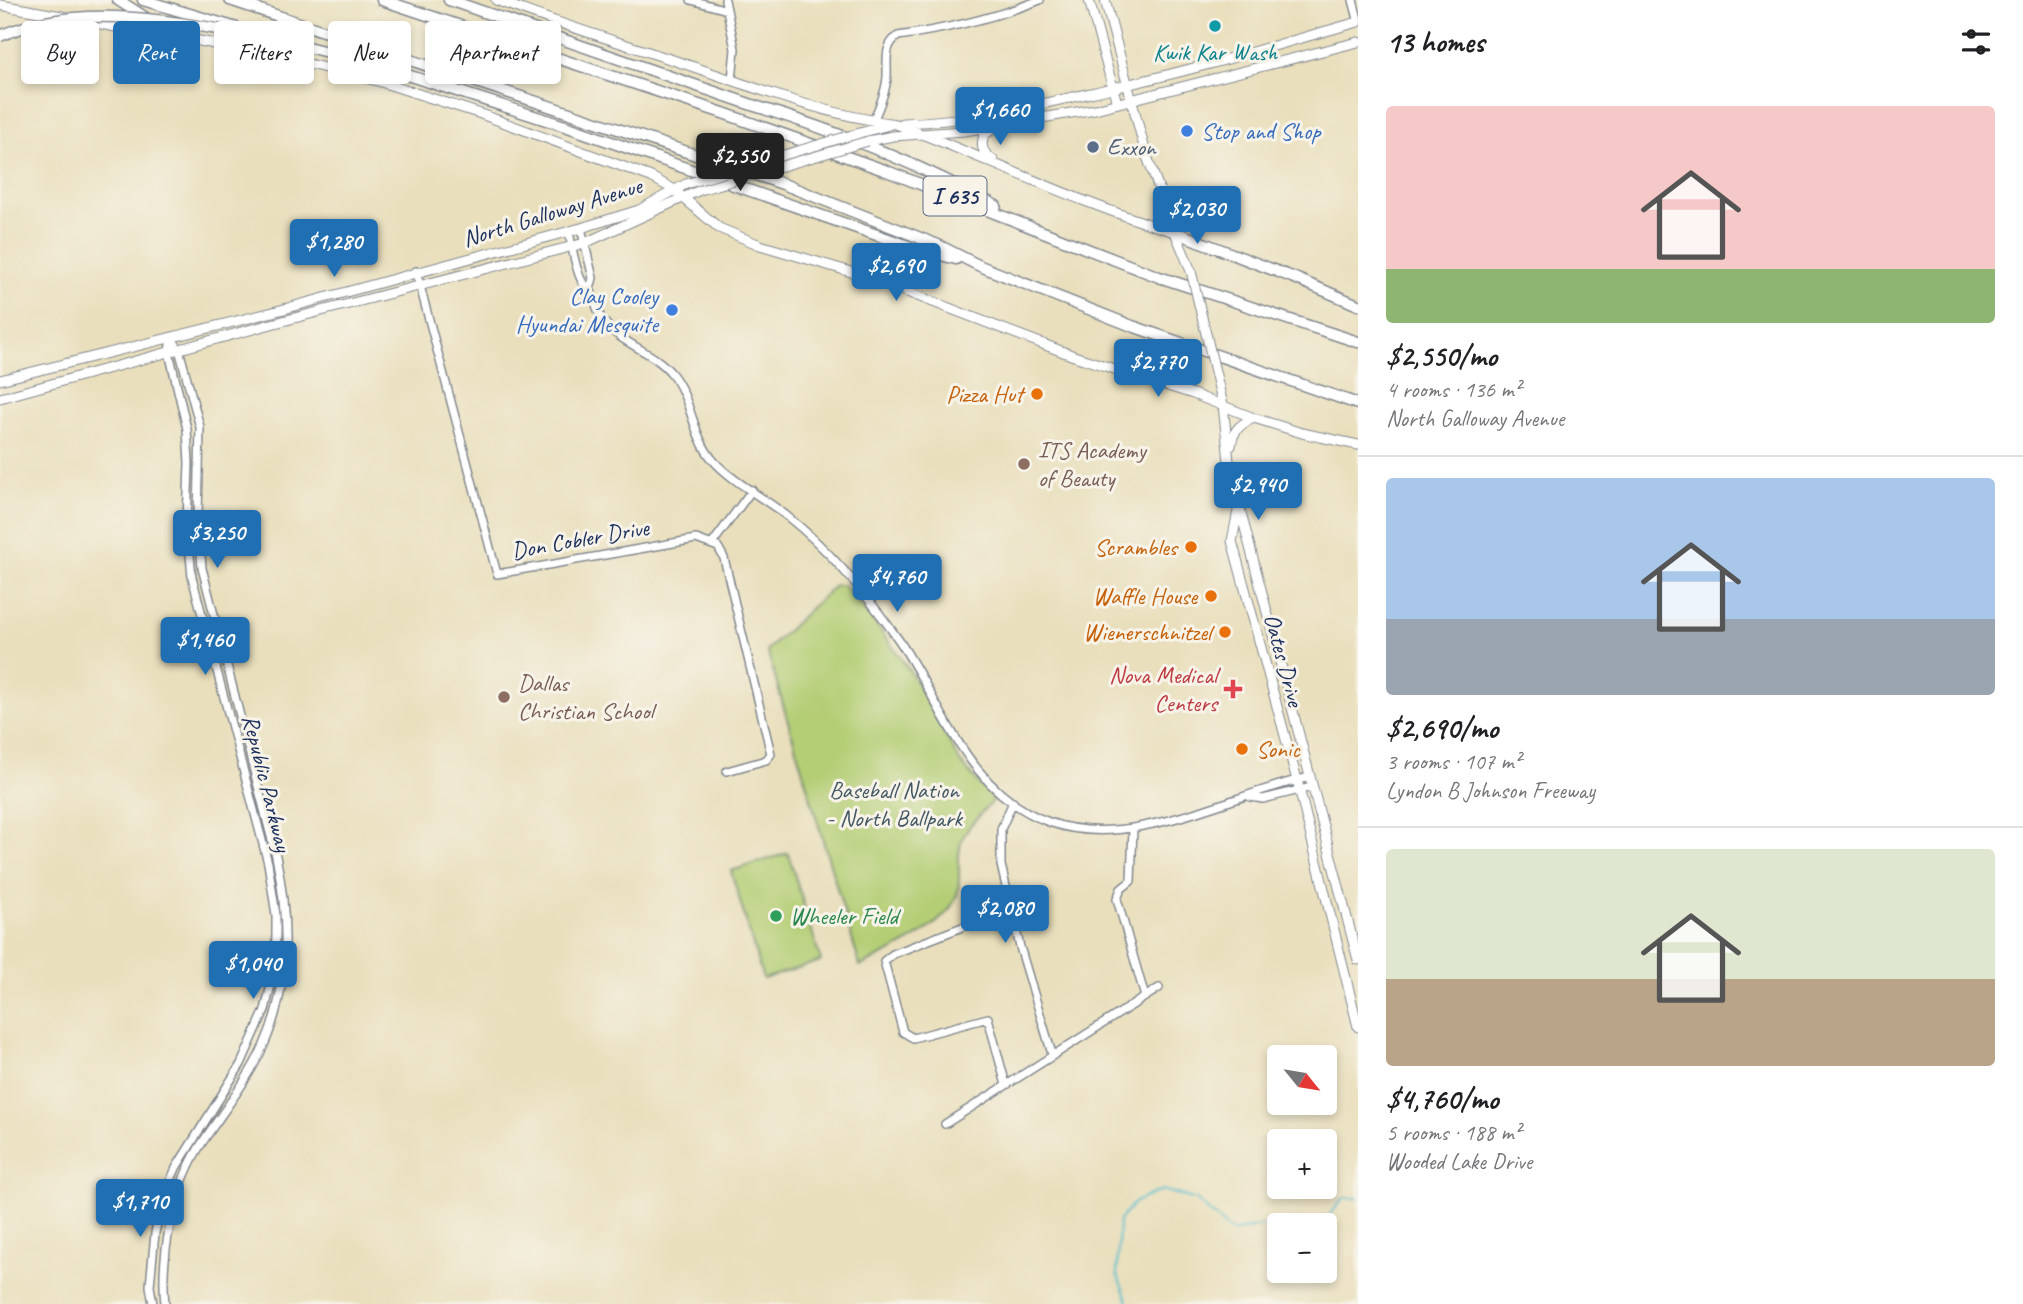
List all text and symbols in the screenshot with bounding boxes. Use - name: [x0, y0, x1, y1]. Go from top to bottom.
- marker: Kwik Kar Wash: [1207, 18, 1223, 34]
- chip: Buy: [21, 21, 99, 84]
- chip: Rent: [113, 21, 200, 84]
- chip: Filters: [214, 21, 314, 84]
- chip: New: [328, 21, 411, 84]
- chip: Apartment: [425, 21, 561, 84]
- text: 13 homes: [1386, 23, 1484, 61]
- icon: filters: [1957, 23, 1995, 61]
- place label: Kwik Kar Wash: [1153, 37, 1278, 67]
- pin: $1,660: [943, 88, 1057, 147]
- text: $1,660: [971, 95, 1029, 124]
- place label: Stop and Shop: [1201, 116, 1322, 146]
- marker: Stop and Shop: [1179, 123, 1195, 139]
- place label: Exxon: [1107, 132, 1157, 162]
- pin: $2,550: [683, 134, 797, 193]
- marker: Exxon: [1085, 139, 1101, 155]
- text: $2,550: [712, 141, 768, 170]
- icon: home: [1628, 152, 1754, 278]
- street label: North Galloway Avenue: [459, 170, 647, 254]
- road number: I 635: [923, 176, 986, 216]
- pin: $2,030: [1140, 187, 1254, 246]
- text: $2,030: [1169, 194, 1225, 223]
- pin: $1,280: [277, 219, 391, 279]
- text: $1,280: [306, 227, 362, 256]
- pin: $2,690: [839, 244, 953, 303]
- text: $2,690: [868, 251, 924, 280]
- place label: Clay Cooley Hyundai Mesquite: [516, 281, 660, 339]
- marker: Clay Cooley Hyundai Mesquite: [664, 302, 680, 318]
- text: $2,550/mo: [1386, 337, 1497, 375]
- pin: $2,770: [1101, 340, 1215, 399]
- text: $2,770: [1130, 347, 1186, 376]
- text: 4 rooms · 136 m²: [1386, 375, 1521, 404]
- place label: Pizza Hut: [946, 379, 1026, 409]
- marker: Pizza Hut: [1029, 386, 1045, 402]
- text: North Galloway Avenue: [1386, 404, 1564, 433]
- place label: ITS Academy of Beauty: [1038, 435, 1148, 493]
- marker: ITS Academy of Beauty: [1016, 456, 1032, 472]
- pin: $2,940: [1201, 462, 1315, 522]
- text: $2,940: [1230, 470, 1286, 499]
- pin: $3,250: [160, 510, 274, 570]
- street label: Don Cobler Drive: [509, 512, 653, 566]
- text: $3,250: [189, 518, 245, 547]
- icon: home: [1628, 524, 1754, 650]
- place label: Scrambles: [1094, 532, 1179, 562]
- marker: Scrambles: [1183, 539, 1199, 555]
- pin: $4,760: [840, 554, 954, 614]
- text: $4,760: [869, 562, 925, 591]
- place label: Waffle House: [1093, 581, 1199, 611]
- marker: Waffle House: [1203, 588, 1219, 604]
- street label: Oates Drive: [1257, 610, 1311, 712]
- place label: Wienerschnitzel: [1083, 617, 1215, 647]
- pin: $1,460: [148, 618, 262, 677]
- marker: Wienerschnitzel: [1217, 624, 1233, 640]
- text: $1,460: [177, 625, 233, 654]
- place label: Nova Medical Centers: [1109, 660, 1221, 718]
- place label: Dallas Christian School: [518, 668, 657, 726]
- marker: Nova Medical Centers: [1223, 679, 1243, 699]
- marker: Dallas Christian School: [496, 689, 512, 705]
- text: $2,690/mo: [1386, 709, 1498, 747]
- street label: Republic Parkway: [236, 711, 299, 856]
- place label: Sonic: [1256, 734, 1301, 764]
- marker: Sonic: [1234, 741, 1250, 757]
- text: 3 rooms · 107 m²: [1386, 747, 1521, 776]
- park label: Baseball Nation - North Ballpark: [826, 775, 964, 833]
- text: Lyndon B Johnson Freeway: [1386, 776, 1595, 805]
- pin: $2,080: [948, 886, 1062, 945]
- text: $2,080: [977, 893, 1033, 922]
- icon: home: [1628, 895, 1754, 1021]
- place label: Wheeler Field: [790, 901, 902, 931]
- marker: Wheeler Field: [768, 908, 784, 924]
- pin: $1,040: [196, 942, 310, 1001]
- text: $1,040: [225, 949, 281, 978]
- north arrow: [1267, 1045, 1337, 1115]
- map controls: [1267, 1045, 1337, 1283]
- text: $4,760/mo: [1386, 1080, 1498, 1118]
- text: 5 rooms · 188 m²: [1386, 1118, 1521, 1147]
- button: +: [1267, 1129, 1337, 1199]
- text: Wooded Lake Drive: [1386, 1147, 1532, 1176]
- pin: $1,710: [83, 1180, 197, 1239]
- text: $1,710: [112, 1187, 168, 1216]
- button: −: [1267, 1213, 1337, 1283]

